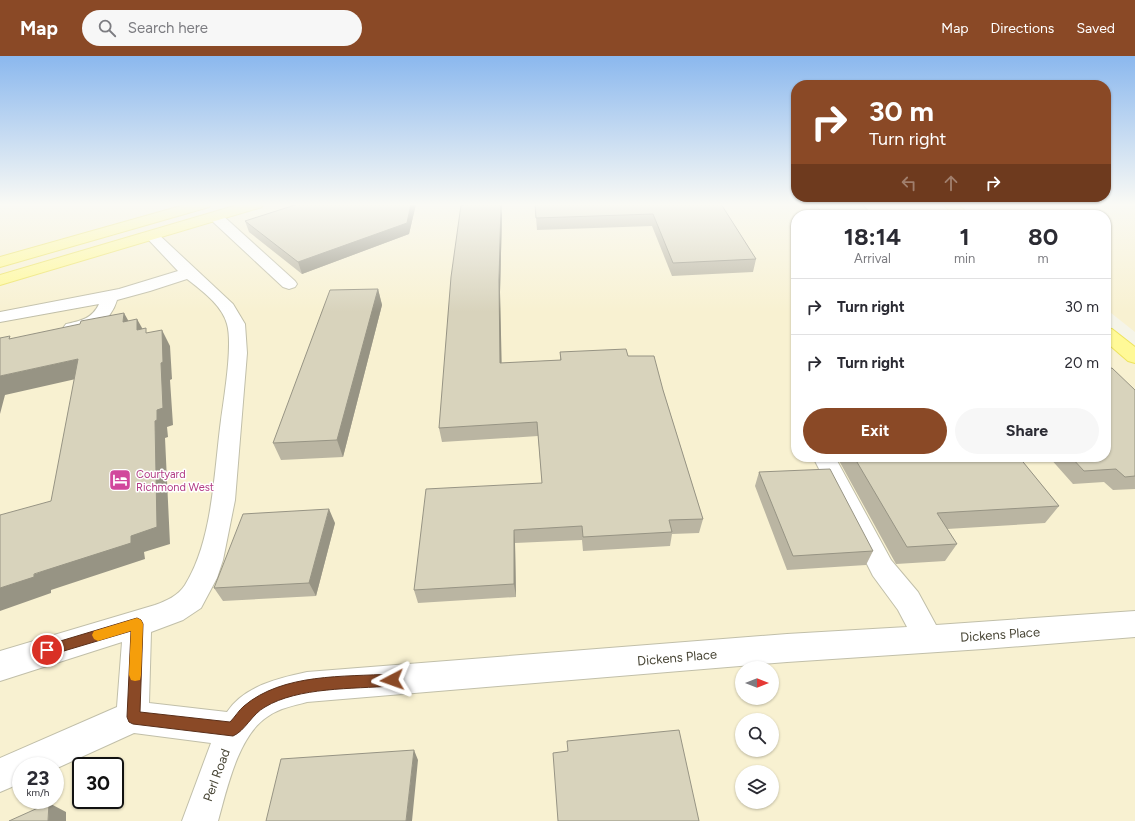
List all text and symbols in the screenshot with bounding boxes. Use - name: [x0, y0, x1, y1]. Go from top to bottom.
- search box: [82, 10, 362, 46]
- text: Map: [20, 17, 58, 40]
- icon: search: [96, 17, 118, 39]
- text: Search here: [128, 19, 208, 37]
- text: Map: [941, 20, 969, 37]
- text: Directions: [991, 20, 1054, 37]
- text: Saved: [1076, 20, 1115, 37]
- text: 30 m: [869, 94, 934, 128]
- icon: right: [803, 96, 855, 148]
- text: Turn right: [869, 128, 946, 150]
- icon: left: [898, 172, 920, 194]
- icon: ahead: [940, 172, 962, 194]
- icon: right: [982, 172, 1004, 194]
- text: 18:14: [844, 222, 901, 251]
- text: 1: [959, 222, 970, 251]
- text: 80: [1028, 222, 1058, 251]
- text: Arrival: [854, 251, 891, 266]
- text: min: [954, 251, 975, 266]
- text: m: [1038, 251, 1049, 266]
- icon: right: [803, 296, 825, 318]
- text: Turn right: [837, 298, 905, 316]
- text: 30 m: [1065, 298, 1099, 316]
- icon: right: [803, 352, 825, 374]
- text: Turn right: [837, 354, 905, 372]
- text: 20 m: [1065, 354, 1099, 372]
- button: Exit: [803, 408, 947, 454]
- button: Share: [955, 408, 1099, 454]
- hotel icon: Courtyard Richmond West: [107, 467, 133, 493]
- place label: Courtyard Richmond West: [136, 468, 214, 494]
- street label: Dickens Place: [960, 624, 1040, 645]
- pin: [30, 633, 64, 667]
- icon: arrive: [36, 639, 58, 661]
- street label: Dickens Place: [637, 647, 718, 668]
- position arrow: [371, 659, 413, 701]
- north arrow: [735, 661, 779, 705]
- map controls: [735, 661, 779, 809]
- button: search: [735, 713, 779, 757]
- street label: Perl Road: [200, 747, 233, 804]
- speed limit sign: 30: [72, 757, 124, 809]
- button: layers: [735, 765, 779, 809]
- text: 23: [27, 766, 49, 790]
- text: km/h: [27, 786, 49, 799]

